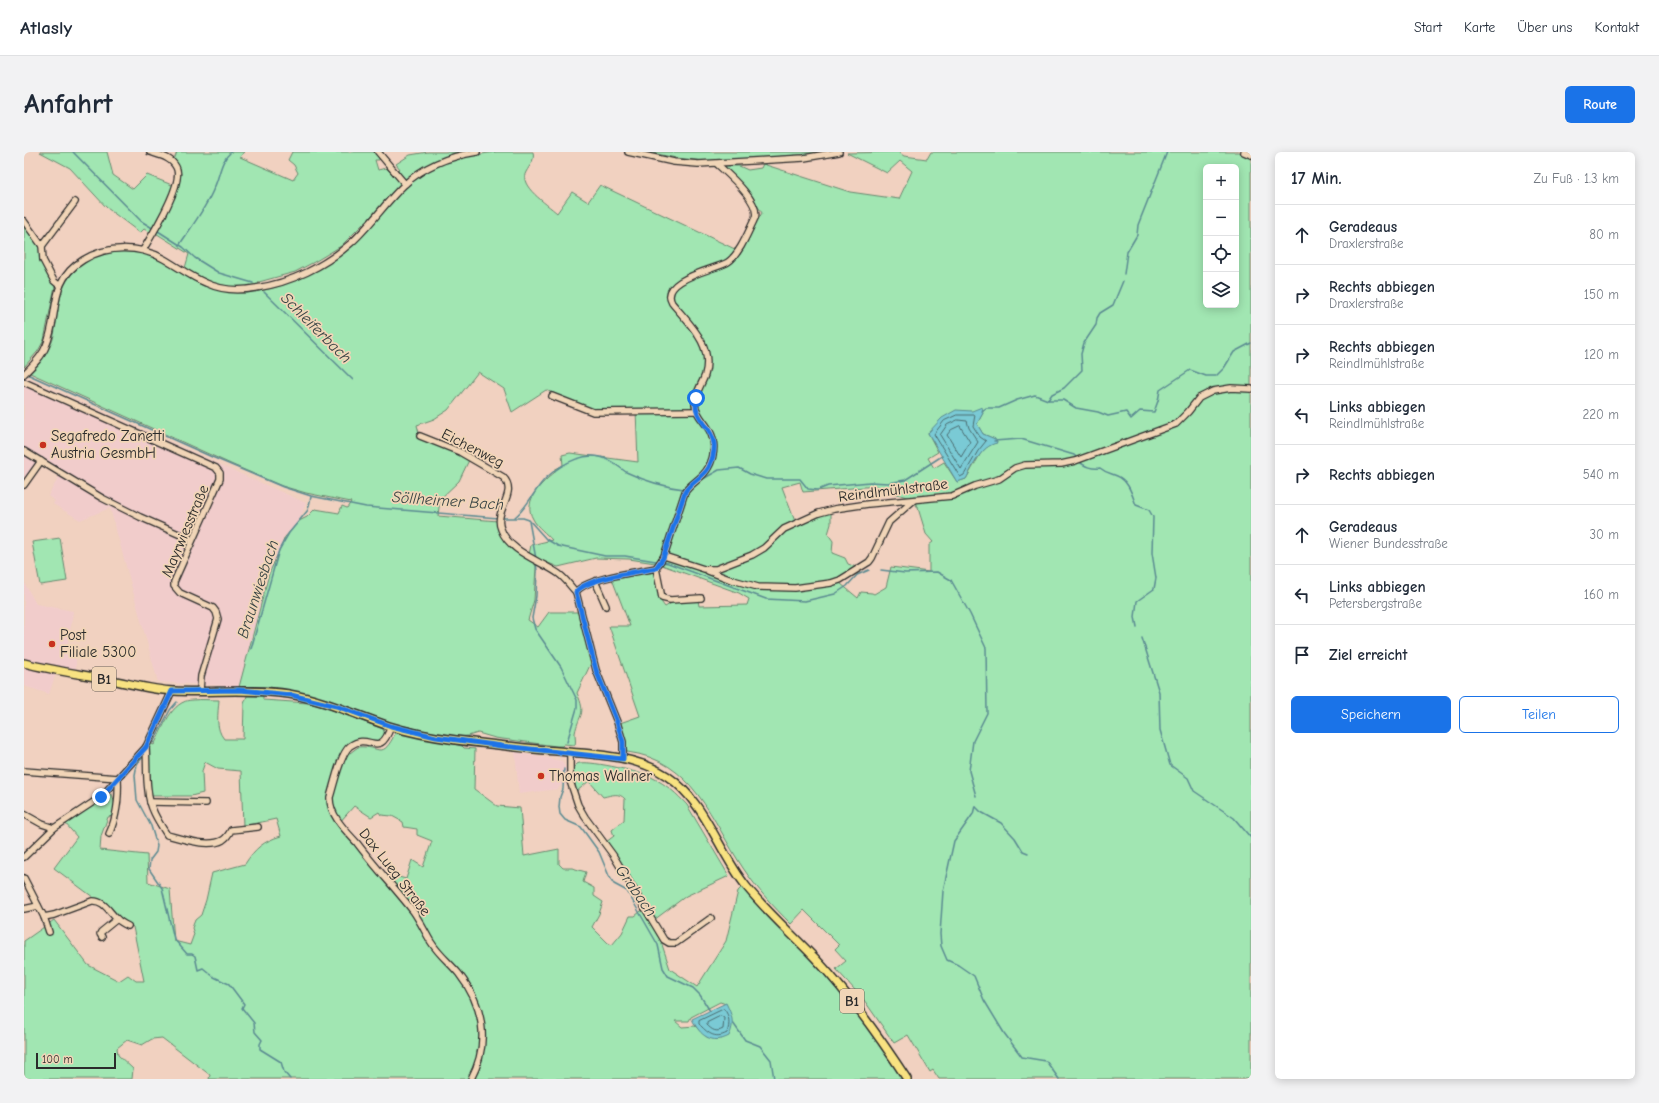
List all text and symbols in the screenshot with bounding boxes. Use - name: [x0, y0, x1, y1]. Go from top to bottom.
- text: Atlasly: [20, 17, 72, 39]
- text: Start: [1414, 19, 1442, 36]
- text: Karte: [1464, 19, 1495, 36]
- text: Über uns: [1517, 19, 1572, 36]
- text: Kontakt: [1594, 19, 1639, 36]
- button: Route: [1565, 86, 1635, 123]
- text: Anfahrt: [24, 88, 113, 120]
- map controls: [1203, 164, 1239, 308]
- button: +: [1203, 164, 1239, 200]
- text: 17 Min.: [1291, 169, 1342, 188]
- text: Zu Fuß · 1.3 km: [1533, 171, 1619, 186]
- button: −: [1203, 200, 1239, 236]
- text: Geradeaus: [1329, 218, 1397, 236]
- icon: ahead: [1291, 224, 1313, 246]
- text: 80 m: [1589, 227, 1619, 242]
- button: locate: [1203, 236, 1239, 272]
- text: Draxlerstraße: [1329, 236, 1404, 251]
- button: layers: [1203, 272, 1239, 308]
- text: Rechts abbiegen: [1329, 278, 1435, 296]
- icon: right: [1291, 284, 1313, 306]
- text: 150 m: [1584, 287, 1619, 302]
- water label: Schleiferbach: [277, 289, 355, 367]
- text: Draxlerstraße: [1329, 296, 1404, 311]
- text: Rechts abbiegen: [1329, 338, 1435, 356]
- icon: right: [1291, 344, 1313, 366]
- text: 120 m: [1584, 347, 1619, 362]
- text: Reindlmühlstraße: [1329, 356, 1424, 371]
- route start: [687, 389, 705, 407]
- text: Links abbiegen: [1329, 398, 1426, 416]
- icon: left: [1291, 404, 1313, 426]
- text: 220 m: [1582, 407, 1619, 422]
- text: Reindlmühlstraße: [1329, 416, 1424, 431]
- street label: Eichenweg: [439, 425, 507, 471]
- place label: Segafredo Zanetti Austria GesmbH: [51, 427, 165, 462]
- marker: Segafredo Zanetti Austria GesmbH: [38, 440, 48, 450]
- icon: right: [1291, 464, 1313, 486]
- text: Rechts abbiegen: [1329, 466, 1435, 484]
- text: 540 m: [1583, 467, 1619, 482]
- street label: Reindlmühlstraße: [837, 474, 949, 506]
- street label: Mayrwiesstraße: [157, 482, 213, 580]
- water label: Söllheimer Bach: [391, 488, 505, 514]
- text: Geradeaus: [1329, 518, 1397, 536]
- icon: ahead: [1291, 524, 1313, 546]
- text: 30 m: [1589, 527, 1619, 542]
- text: Wiener Bundesstraße: [1329, 536, 1448, 551]
- water label: Braunwiesbach: [234, 538, 282, 640]
- text: Links abbiegen: [1329, 578, 1426, 596]
- icon: left: [1291, 584, 1313, 606]
- text: 160 m: [1584, 587, 1619, 602]
- text: Petersbergstraße: [1329, 596, 1422, 611]
- place label: Post Filiale 5300: [60, 626, 136, 661]
- marker: Post Filiale 5300: [47, 639, 57, 649]
- icon: arrive: [1291, 644, 1313, 666]
- text: Ziel erreicht: [1329, 646, 1407, 664]
- road number: B1: [92, 667, 116, 691]
- button: Speichern: [1291, 696, 1451, 733]
- button: Teilen: [1459, 696, 1619, 733]
- place label: Thomas Wallner: [549, 767, 652, 785]
- marker: Thomas Wallner: [536, 771, 546, 781]
- route end: [92, 788, 110, 806]
- street label: Dax Lueg Straße: [355, 825, 435, 920]
- water label: Grabach: [612, 862, 660, 920]
- road number: B1: [840, 989, 864, 1013]
- scale bar: [36, 1051, 116, 1070]
- text: 100 m: [42, 1053, 73, 1066]

